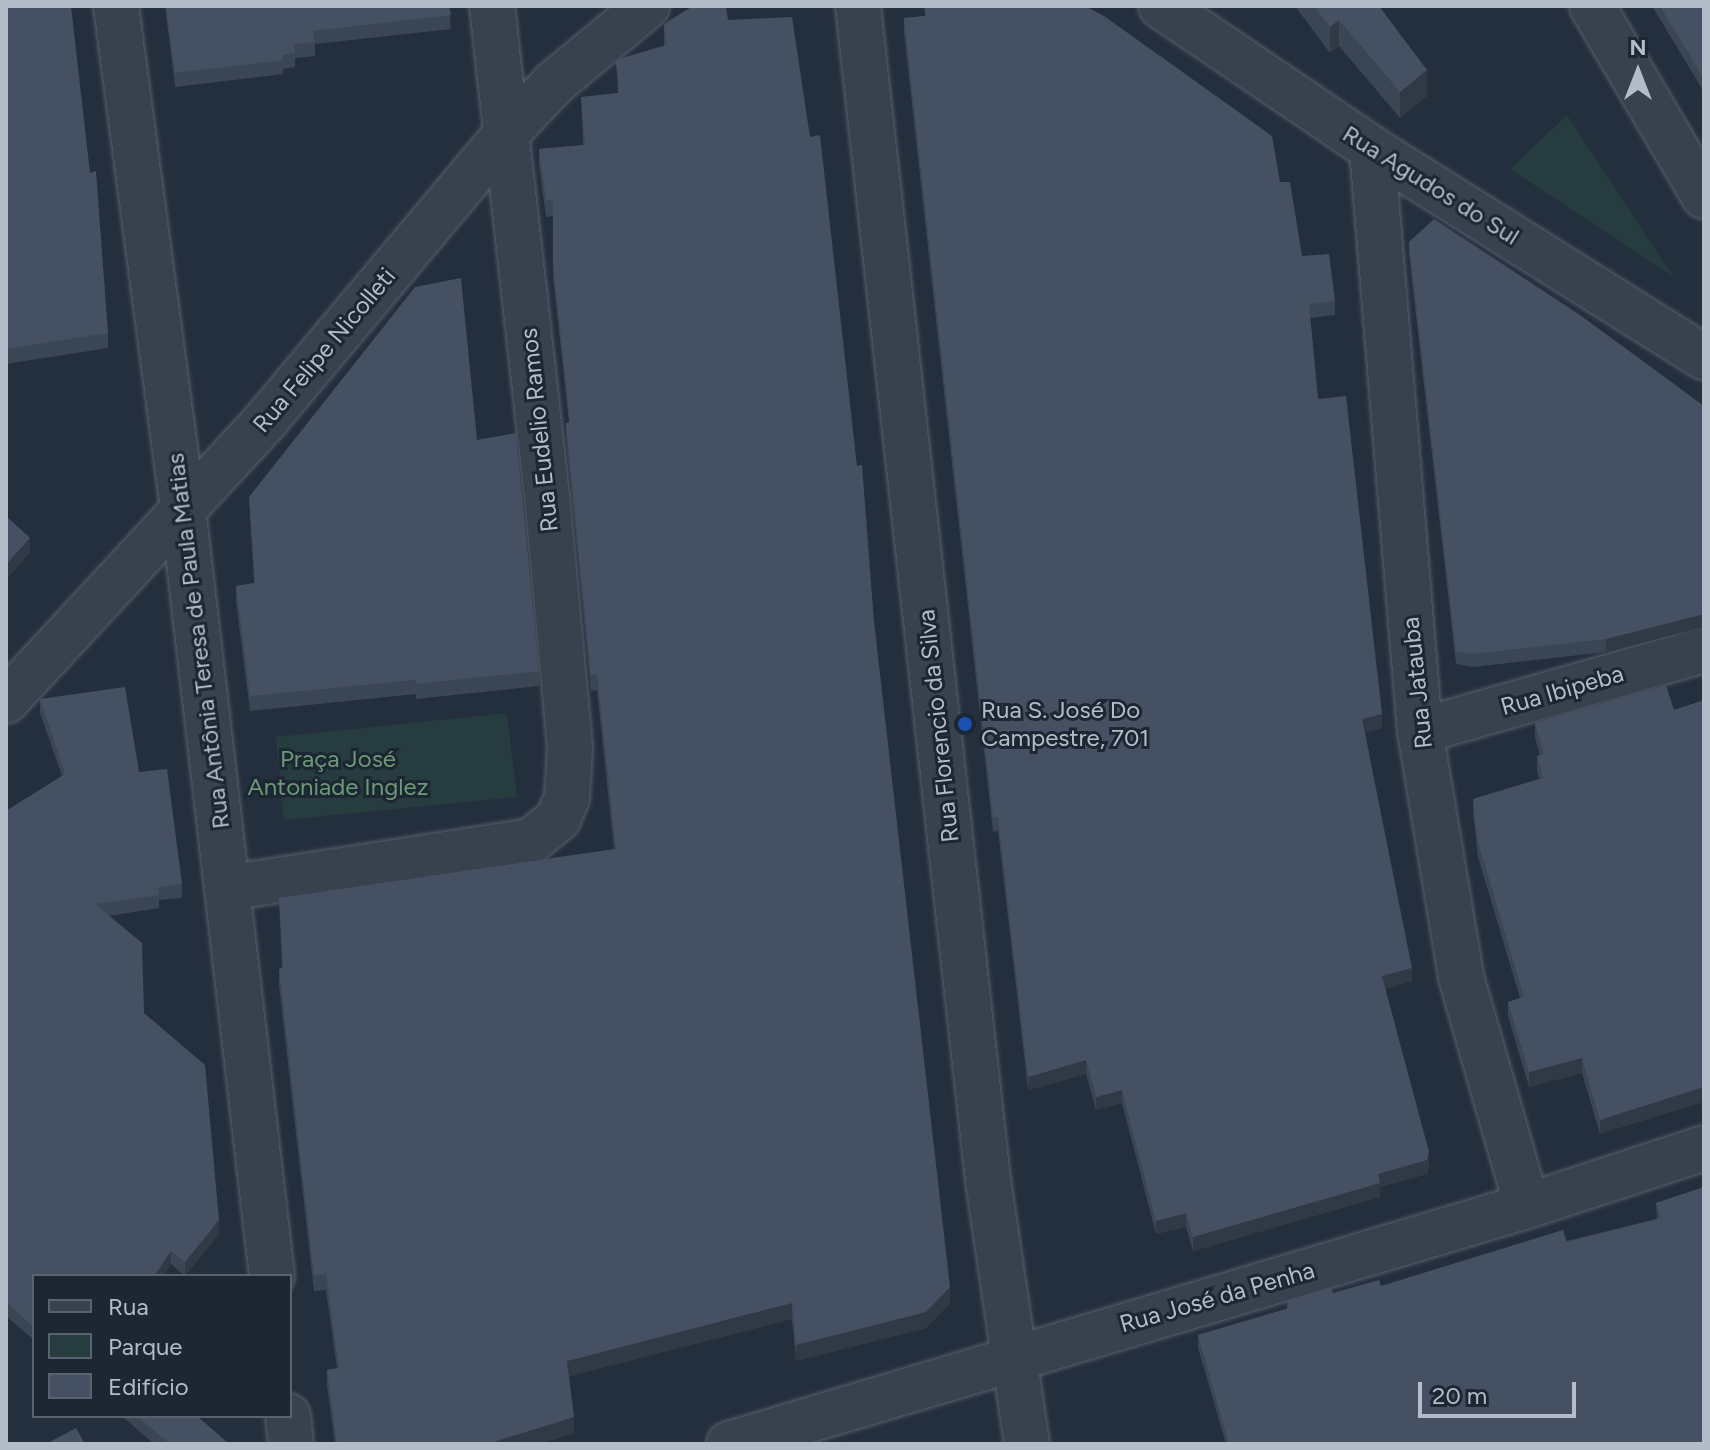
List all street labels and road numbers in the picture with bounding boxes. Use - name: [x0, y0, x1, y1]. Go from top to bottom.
- street label: Rua Agudos do Sul: [1337, 119, 1525, 251]
- street label: Rua Felipe Nicolleti: [247, 262, 401, 438]
- street label: Rua Eudelio Ramos: [514, 327, 564, 533]
- street label: Rua Antônia Teresa de Paula Matias: [161, 452, 235, 830]
- street label: Rua Florencio da Silva: [911, 608, 965, 844]
- street label: Rua Jatauba: [1396, 616, 1438, 750]
- street label: Rua Ibipeba: [1497, 659, 1627, 721]
- street label: Rua José da Penha: [1116, 1255, 1318, 1339]

